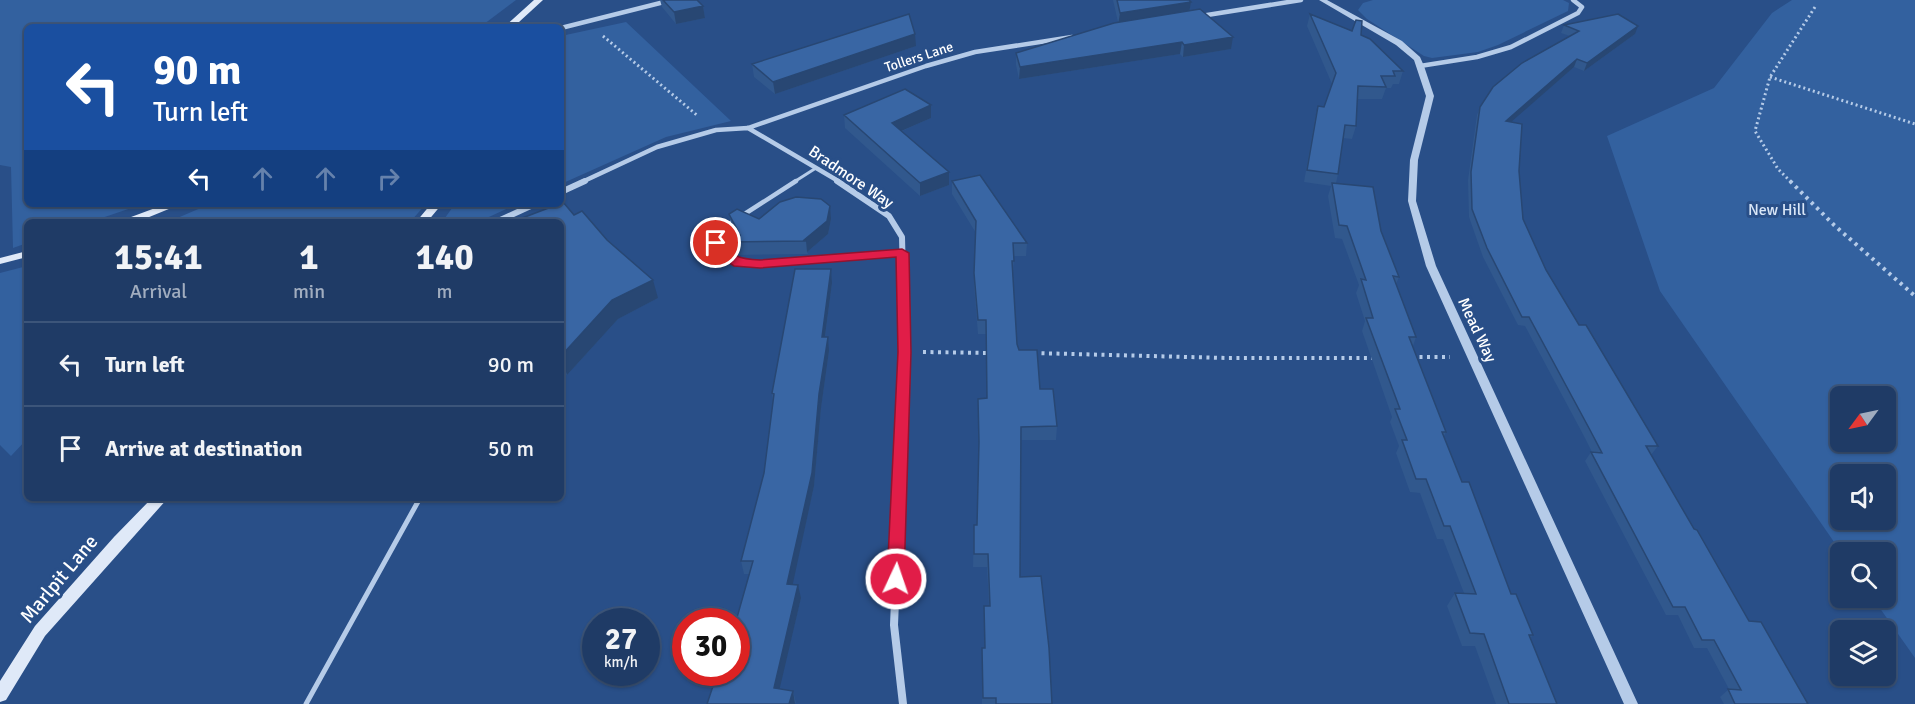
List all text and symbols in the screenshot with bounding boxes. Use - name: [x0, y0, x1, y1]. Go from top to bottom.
- street label: Tollers Lane: [883, 38, 955, 76]
- text: 90 m: [153, 45, 242, 96]
- icon: left: [54, 48, 132, 126]
- text: Turn left: [153, 96, 248, 129]
- street label: Bradmore Way: [805, 141, 898, 213]
- icon: left: [183, 162, 216, 195]
- icon: ahead: [246, 162, 279, 195]
- icon: ahead: [309, 162, 342, 195]
- icon: right: [372, 162, 405, 195]
- park label: New Hill: [1748, 200, 1806, 220]
- pin: [690, 217, 741, 268]
- icon: arrive: [699, 226, 732, 259]
- text: 15:41: [114, 235, 203, 280]
- text: 1: [299, 235, 319, 280]
- text: 140: [415, 235, 474, 280]
- text: Arrival: [130, 279, 187, 304]
- text: min: [293, 279, 325, 304]
- text: m: [437, 279, 453, 304]
- street label: Mead Way: [1453, 294, 1501, 366]
- icon: left: [54, 348, 87, 381]
- text: Turn left: [105, 351, 185, 378]
- text: 90 m: [488, 351, 534, 378]
- north arrow: [1830, 386, 1896, 452]
- map controls: [1830, 386, 1896, 686]
- icon: arrive: [54, 432, 87, 465]
- text: Arrive at destination: [105, 435, 302, 462]
- text: 50 m: [488, 435, 534, 462]
- button: sound: [1830, 464, 1896, 530]
- street label: Marlpit Lane: [15, 530, 103, 628]
- button: search: [1830, 542, 1896, 608]
- position arrow: [864, 547, 928, 611]
- speed limit sign: 30: [672, 608, 750, 686]
- button: layers: [1830, 620, 1896, 686]
- text: 27: [605, 621, 637, 658]
- text: km/h: [604, 653, 638, 671]

